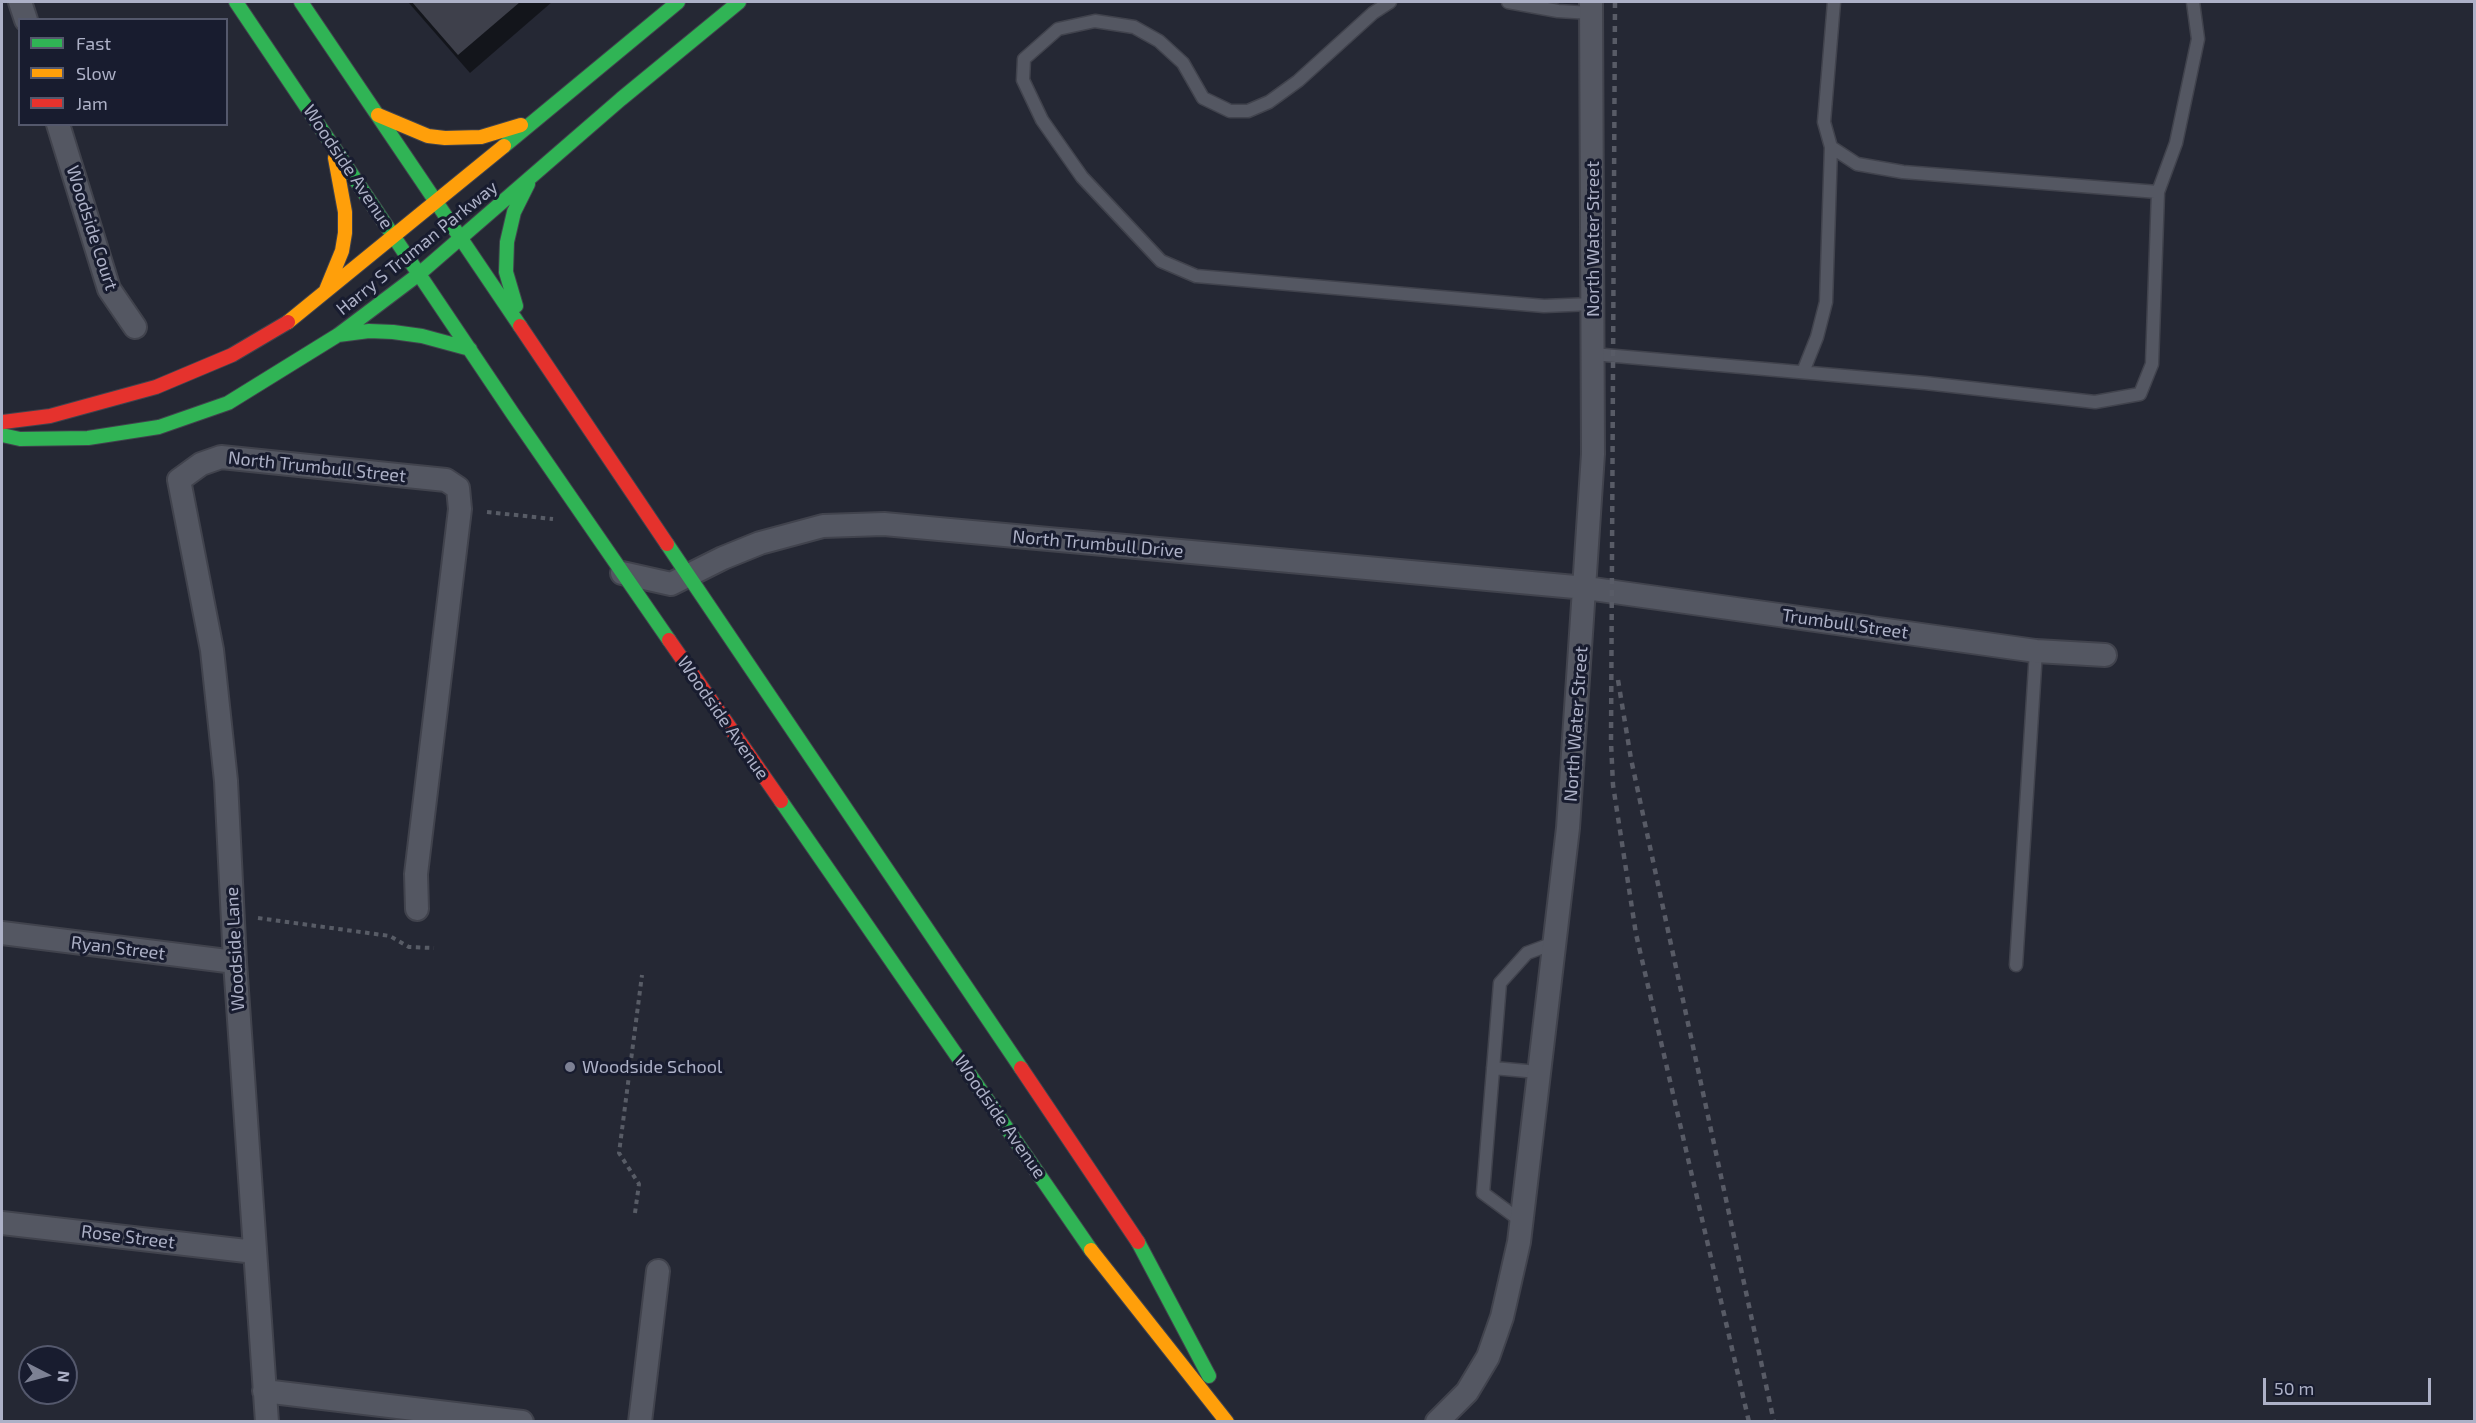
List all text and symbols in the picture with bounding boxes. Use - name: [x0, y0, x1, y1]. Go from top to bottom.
- legend: [18, 18, 228, 126]
- text: Fast: [76, 32, 111, 54]
- text: Slow: [76, 62, 116, 84]
- text: Jam: [76, 92, 108, 114]
- street label: Woodside Avenue: [298, 101, 398, 233]
- street label: North Water Street: [1582, 161, 1604, 317]
- street label: Woodside Court: [62, 163, 122, 293]
- street label: Harry S Truman Parkway: [332, 176, 502, 320]
- street label: North Trumbull Street: [227, 447, 407, 487]
- street label: North Trumbull Drive: [1012, 526, 1184, 562]
- street label: Trumbull Street: [1780, 604, 1910, 644]
- street label: North Water Street: [1560, 645, 1592, 803]
- street label: Woodside Avenue: [672, 652, 774, 784]
- street label: Woodside Lane: [221, 886, 249, 1012]
- street label: Ryan Street: [70, 931, 166, 965]
- street label: Woodside Avenue: [949, 1051, 1051, 1183]
- place label: Woodside School: [582, 1056, 722, 1078]
- marker: Woodside School: [563, 1060, 577, 1074]
- street label: Rose Street: [80, 1221, 176, 1253]
- north arrow: [18, 1345, 78, 1405]
- scale bar: [2266, 1366, 2434, 1404]
- text: N: [54, 1370, 74, 1383]
- text: 50 m: [2274, 1377, 2314, 1399]

